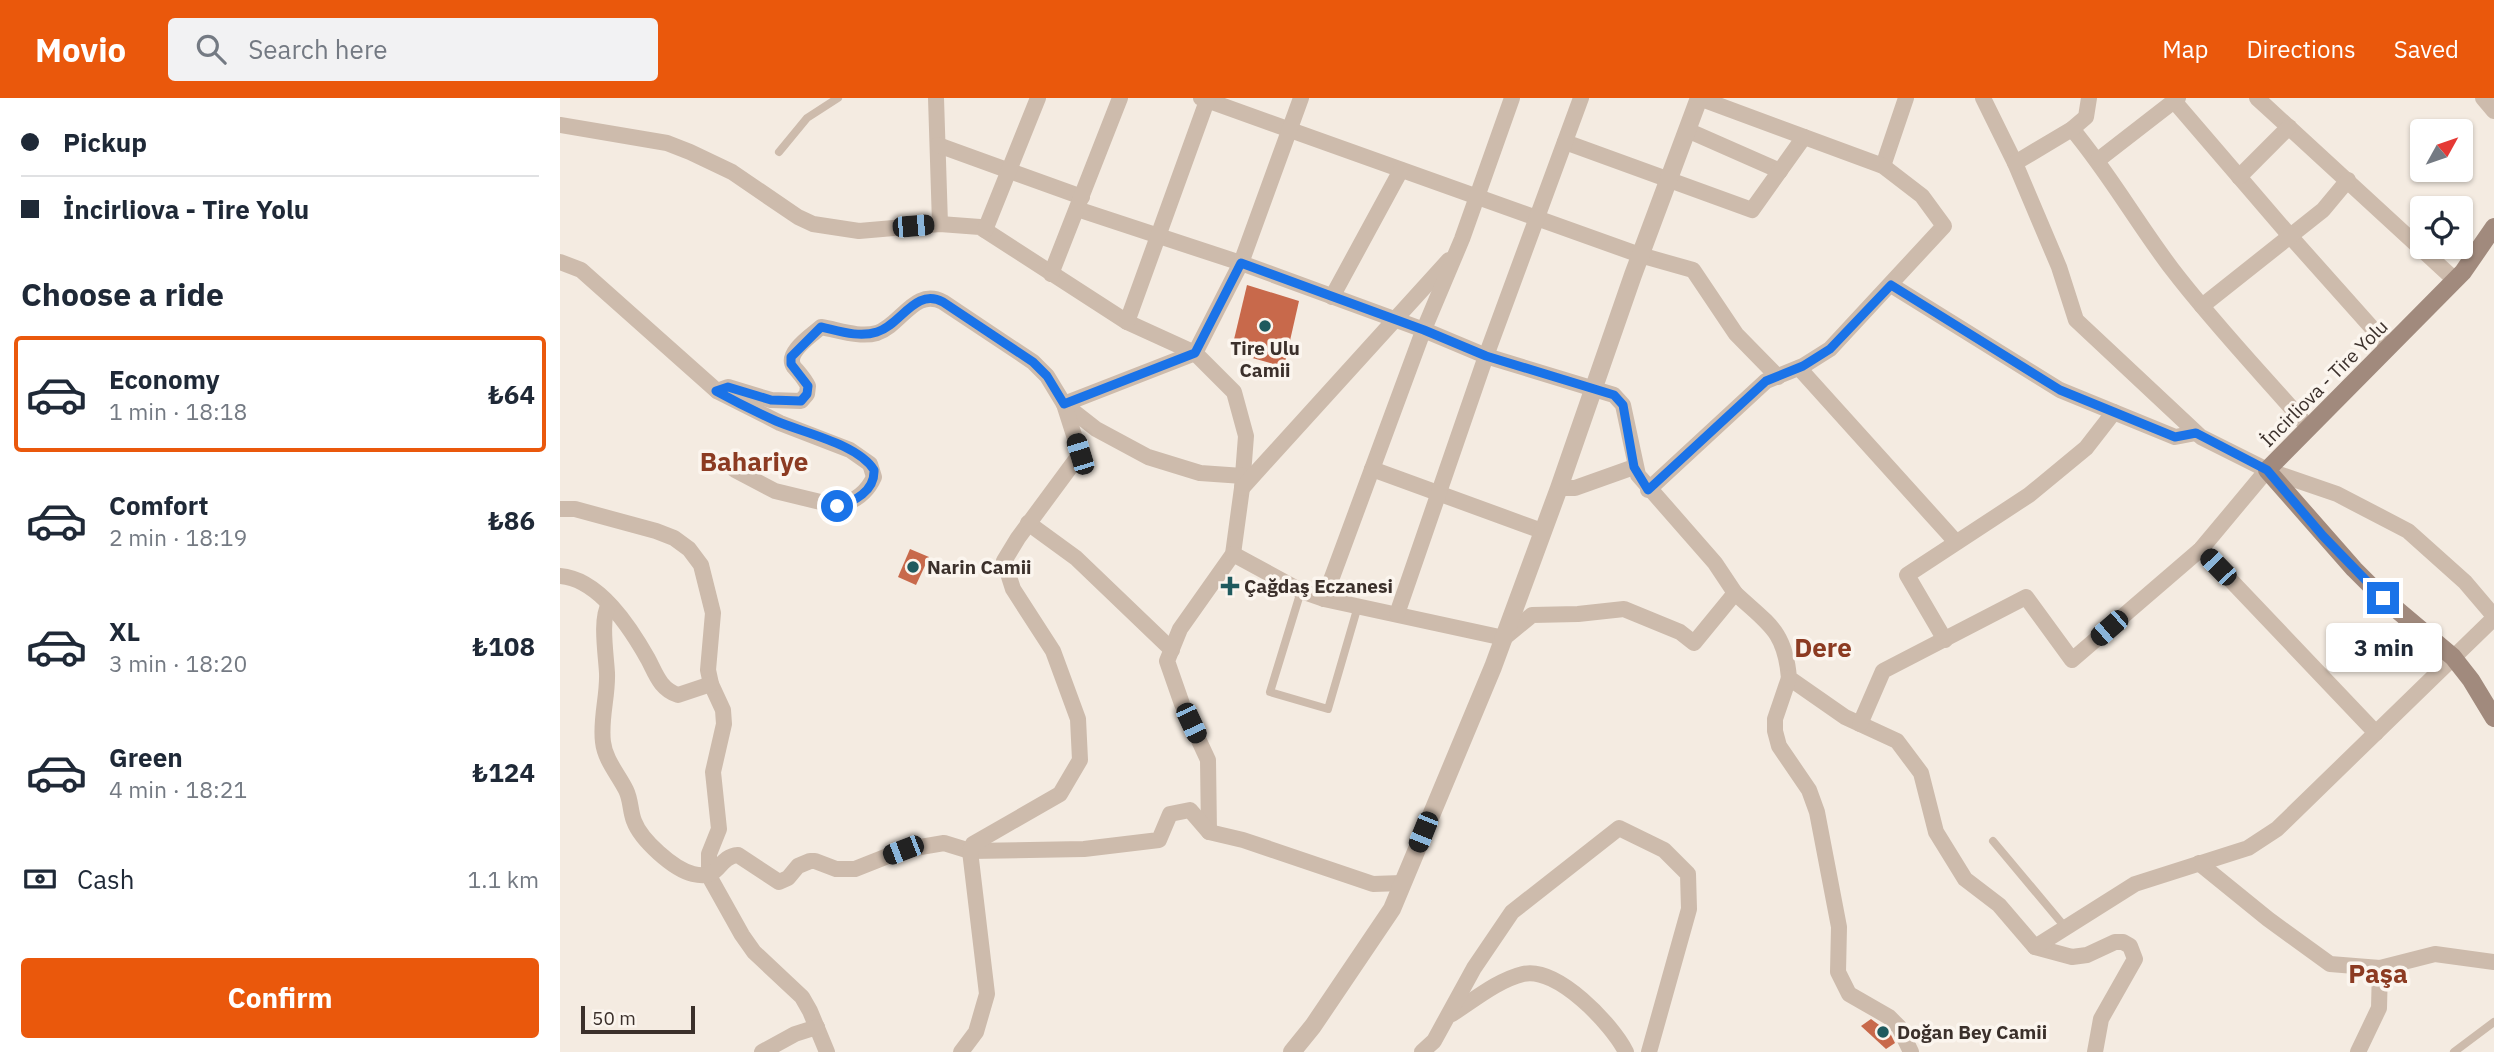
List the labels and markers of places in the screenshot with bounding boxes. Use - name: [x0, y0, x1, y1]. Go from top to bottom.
- marker: Tire Ulu Camii: [1257, 318, 1273, 334]
- place label: Tire Ulu Camii: [1230, 336, 1300, 382]
- place label: Narin Camii: [927, 555, 1032, 579]
- marker: Narin Camii: [905, 559, 921, 575]
- place label: Çağdaş Eczanesi: [1244, 574, 1393, 598]
- marker: Çağdaş Eczanesi: [1222, 578, 1238, 594]
- place label: Doğan Bey Camii: [1897, 1020, 2047, 1044]
- marker: Doğan Bey Camii: [1875, 1024, 1891, 1040]

